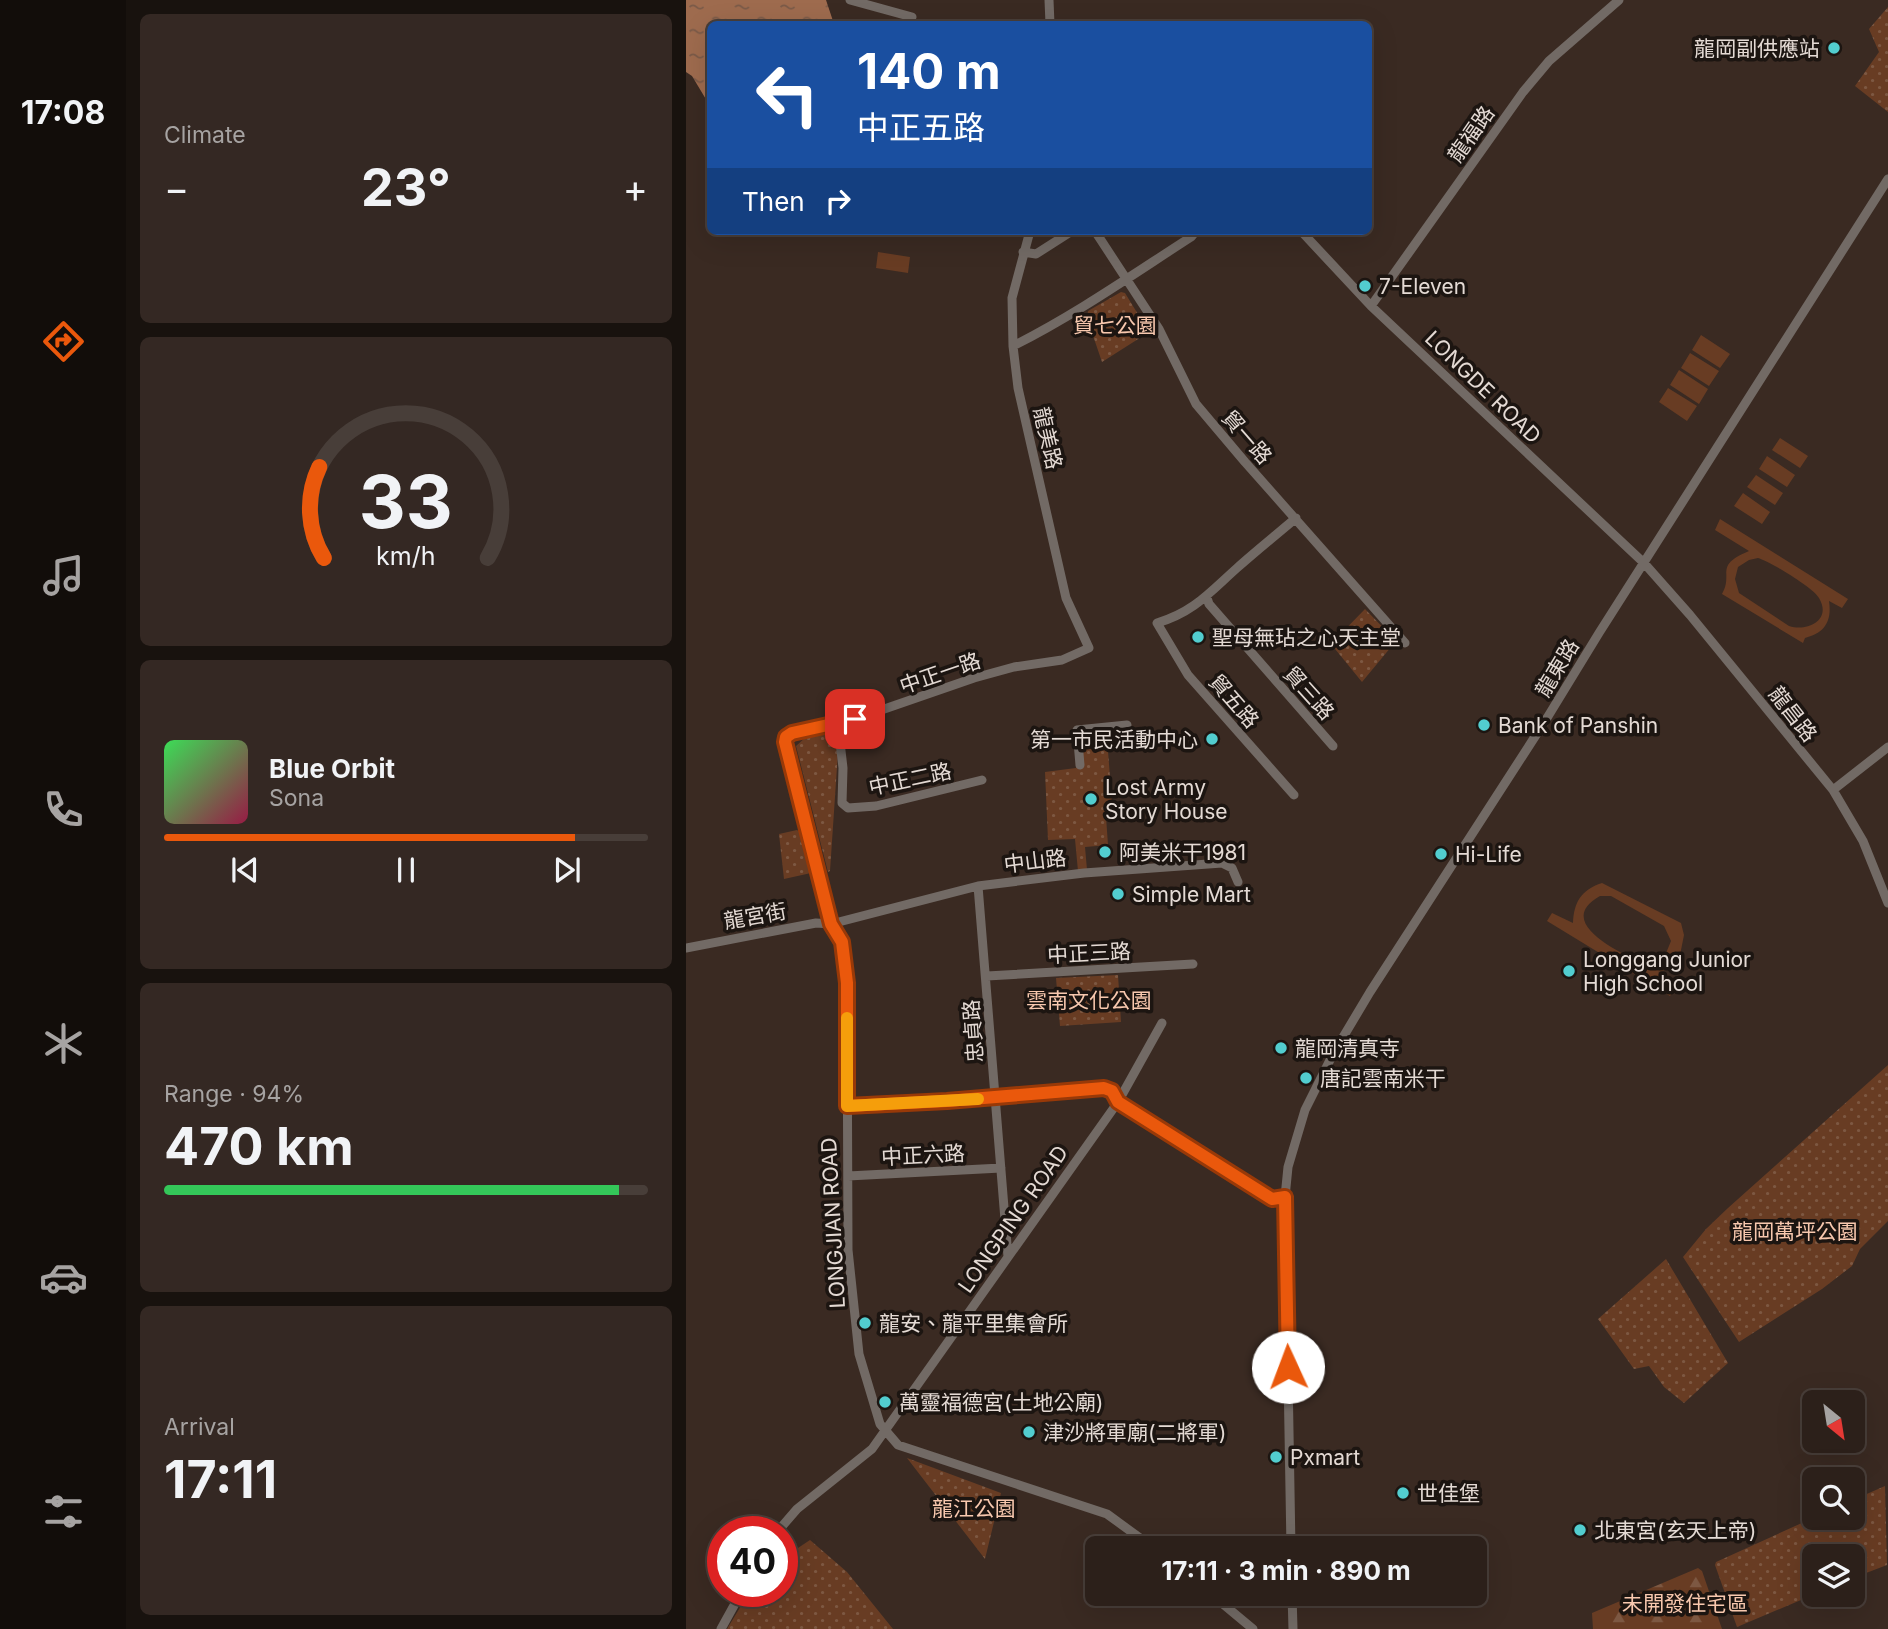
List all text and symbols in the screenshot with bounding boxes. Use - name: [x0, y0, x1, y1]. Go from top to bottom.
- place label: 龍岡副供應站: [1694, 36, 1820, 61]
- marker: 龍岡副供應站: [1826, 40, 1842, 56]
- text: 140 m: [857, 42, 1001, 101]
- icon: left: [742, 49, 833, 140]
- text: 17:08: [21, 93, 105, 132]
- street label: 龍福路: [1443, 101, 1499, 167]
- text: 中正五路: [857, 108, 985, 147]
- text: Climate: [164, 121, 246, 149]
- text: 23°: [361, 156, 451, 219]
- text: −: [164, 165, 189, 211]
- text: +: [623, 165, 648, 211]
- icon: right: [819, 182, 857, 220]
- text: Then: [742, 186, 805, 217]
- place label: 7-Eleven: [1379, 274, 1466, 299]
- marker: 7-Eleven: [1357, 278, 1373, 294]
- park label: 貿七公園: [1073, 313, 1157, 338]
- icon: directions: [39, 317, 88, 366]
- street label: LONGDE ROAD: [1420, 326, 1546, 448]
- street label: 龍美路: [1029, 404, 1067, 472]
- street label: 貿一路: [1217, 405, 1277, 469]
- text: 33: [359, 457, 453, 546]
- text: km/h: [376, 540, 436, 570]
- icon: music: [39, 551, 88, 600]
- place label: 聖母無玷之心天主堂: [1212, 625, 1401, 650]
- marker: 聖母無玷之心天主堂: [1190, 629, 1206, 645]
- street label: 龍東路: [1530, 635, 1584, 701]
- street label: 中正一路: [896, 648, 984, 698]
- street label: 貿三路: [1279, 661, 1339, 725]
- street label: 貿五路: [1204, 669, 1264, 733]
- street label: 龍昌路: [1764, 681, 1822, 747]
- pin: [825, 689, 885, 749]
- icon: arrive: [836, 700, 874, 738]
- place label: Bank of Panshin: [1498, 713, 1658, 738]
- marker: Bank of Panshin: [1476, 717, 1492, 733]
- place label: 第一市民活動中心: [1030, 727, 1198, 752]
- marker: 第一市民活動中心: [1204, 731, 1220, 747]
- text: Blue Orbit: [269, 753, 395, 784]
- street label: 中正二路: [866, 758, 954, 800]
- place label: Lost Army Story House: [1105, 775, 1228, 824]
- text: Sona: [269, 784, 324, 812]
- icon: phone: [39, 785, 88, 834]
- marker: Lost Army Story House: [1083, 791, 1099, 807]
- place label: 阿美米干1981: [1119, 840, 1246, 865]
- place label: Hi-Life: [1455, 842, 1522, 867]
- marker: 阿美米干1981: [1097, 844, 1113, 860]
- street label: 中山路: [1002, 845, 1068, 877]
- marker: Hi-Life: [1433, 846, 1449, 862]
- icon: previous: [226, 851, 264, 889]
- icon: pause: [387, 851, 425, 889]
- icon: next: [548, 851, 586, 889]
- place label: Simple Mart: [1132, 882, 1251, 907]
- marker: Simple Mart: [1110, 886, 1126, 902]
- street label: 龍宮街: [722, 898, 788, 934]
- street label: 中正三路: [1046, 938, 1132, 968]
- place label: Longgang Junior High School: [1583, 947, 1751, 996]
- marker: Longgang Junior High School: [1561, 963, 1577, 979]
- park label: 雲南文化公園: [1026, 988, 1152, 1013]
- street label: 忠貞路: [958, 999, 988, 1063]
- icon: climate: [39, 1019, 88, 1068]
- place label: 龍岡清真寺: [1295, 1036, 1400, 1061]
- marker: 龍岡清真寺: [1273, 1040, 1289, 1056]
- place label: 唐記雲南米干: [1320, 1066, 1446, 1091]
- marker: 唐記雲南米干: [1298, 1070, 1314, 1086]
- text: Range · 94%: [164, 1080, 304, 1108]
- text: 470 km: [164, 1115, 354, 1178]
- street label: LONGJIAN ROAD: [816, 1137, 850, 1309]
- street label: 中正六路: [880, 1140, 966, 1170]
- street label: LONGPING ROAD: [953, 1141, 1073, 1297]
- park label: 龍岡萬坪公園: [1732, 1219, 1858, 1244]
- icon: car: [39, 1253, 88, 1302]
- place label: 龍安、龍平里集會所: [879, 1311, 1068, 1336]
- marker: 龍安、龍平里集會所: [857, 1315, 873, 1331]
- position arrow: [1251, 1330, 1325, 1404]
- place label: 萬靈福德宮(土地公廟): [899, 1390, 1103, 1415]
- north arrow: [1802, 1390, 1866, 1452]
- map controls: [1802, 1390, 1865, 1607]
- marker: 萬靈福德宮(土地公廟): [877, 1394, 893, 1410]
- text: Arrival: [164, 1413, 235, 1441]
- place label: 津沙將軍廟(二將軍): [1043, 1420, 1226, 1445]
- marker: 津沙將軍廟(二將軍): [1021, 1424, 1037, 1440]
- place label: Pxmart: [1290, 1445, 1360, 1470]
- text: 17:11: [164, 1448, 277, 1511]
- marker: Pxmart: [1268, 1449, 1284, 1465]
- button: search: [1802, 1467, 1865, 1530]
- place label: 世佳堡: [1417, 1481, 1480, 1506]
- marker: 世佳堡: [1395, 1485, 1411, 1501]
- icon: filters: [39, 1487, 88, 1536]
- park label: 龍江公園: [932, 1496, 1016, 1521]
- speed limit sign: 40: [707, 1516, 798, 1607]
- place label: 北東宮(玄天上帝): [1594, 1518, 1756, 1543]
- marker: 北東宮(玄天上帝): [1572, 1522, 1588, 1538]
- button: layers: [1802, 1544, 1865, 1607]
- text: 17:11 · 3 min · 890 m: [1161, 1555, 1411, 1586]
- park label: 未開發住宅區: [1622, 1591, 1748, 1616]

